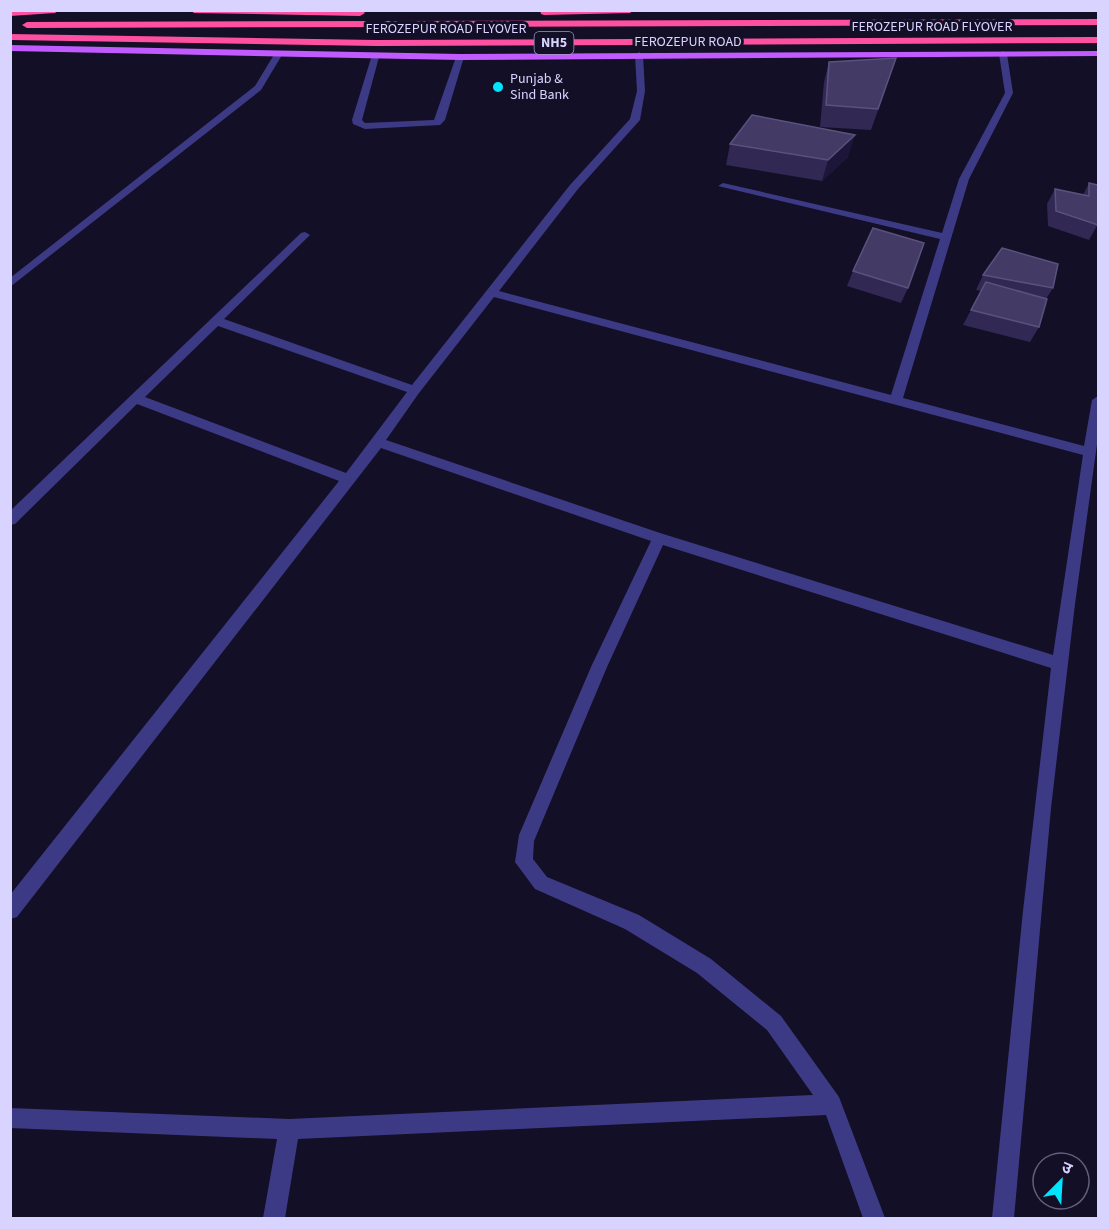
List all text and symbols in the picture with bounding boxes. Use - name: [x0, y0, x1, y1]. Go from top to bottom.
- street label: FEROZEPUR ROAD FLYOVER: [852, 17, 1012, 37]
- street label: FEROZEPUR ROAD FLYOVER: [366, 19, 526, 39]
- road number: NH5: [534, 32, 574, 54]
- street label: FEROZEPUR ROAD: [634, 32, 742, 52]
- place label: Punjab & Sind Bank: [510, 69, 569, 105]
- marker: Punjab & Sind Bank: [491, 80, 505, 94]
- north arrow: [1031, 1151, 1091, 1211]
- text: उ: [1058, 1156, 1076, 1180]

